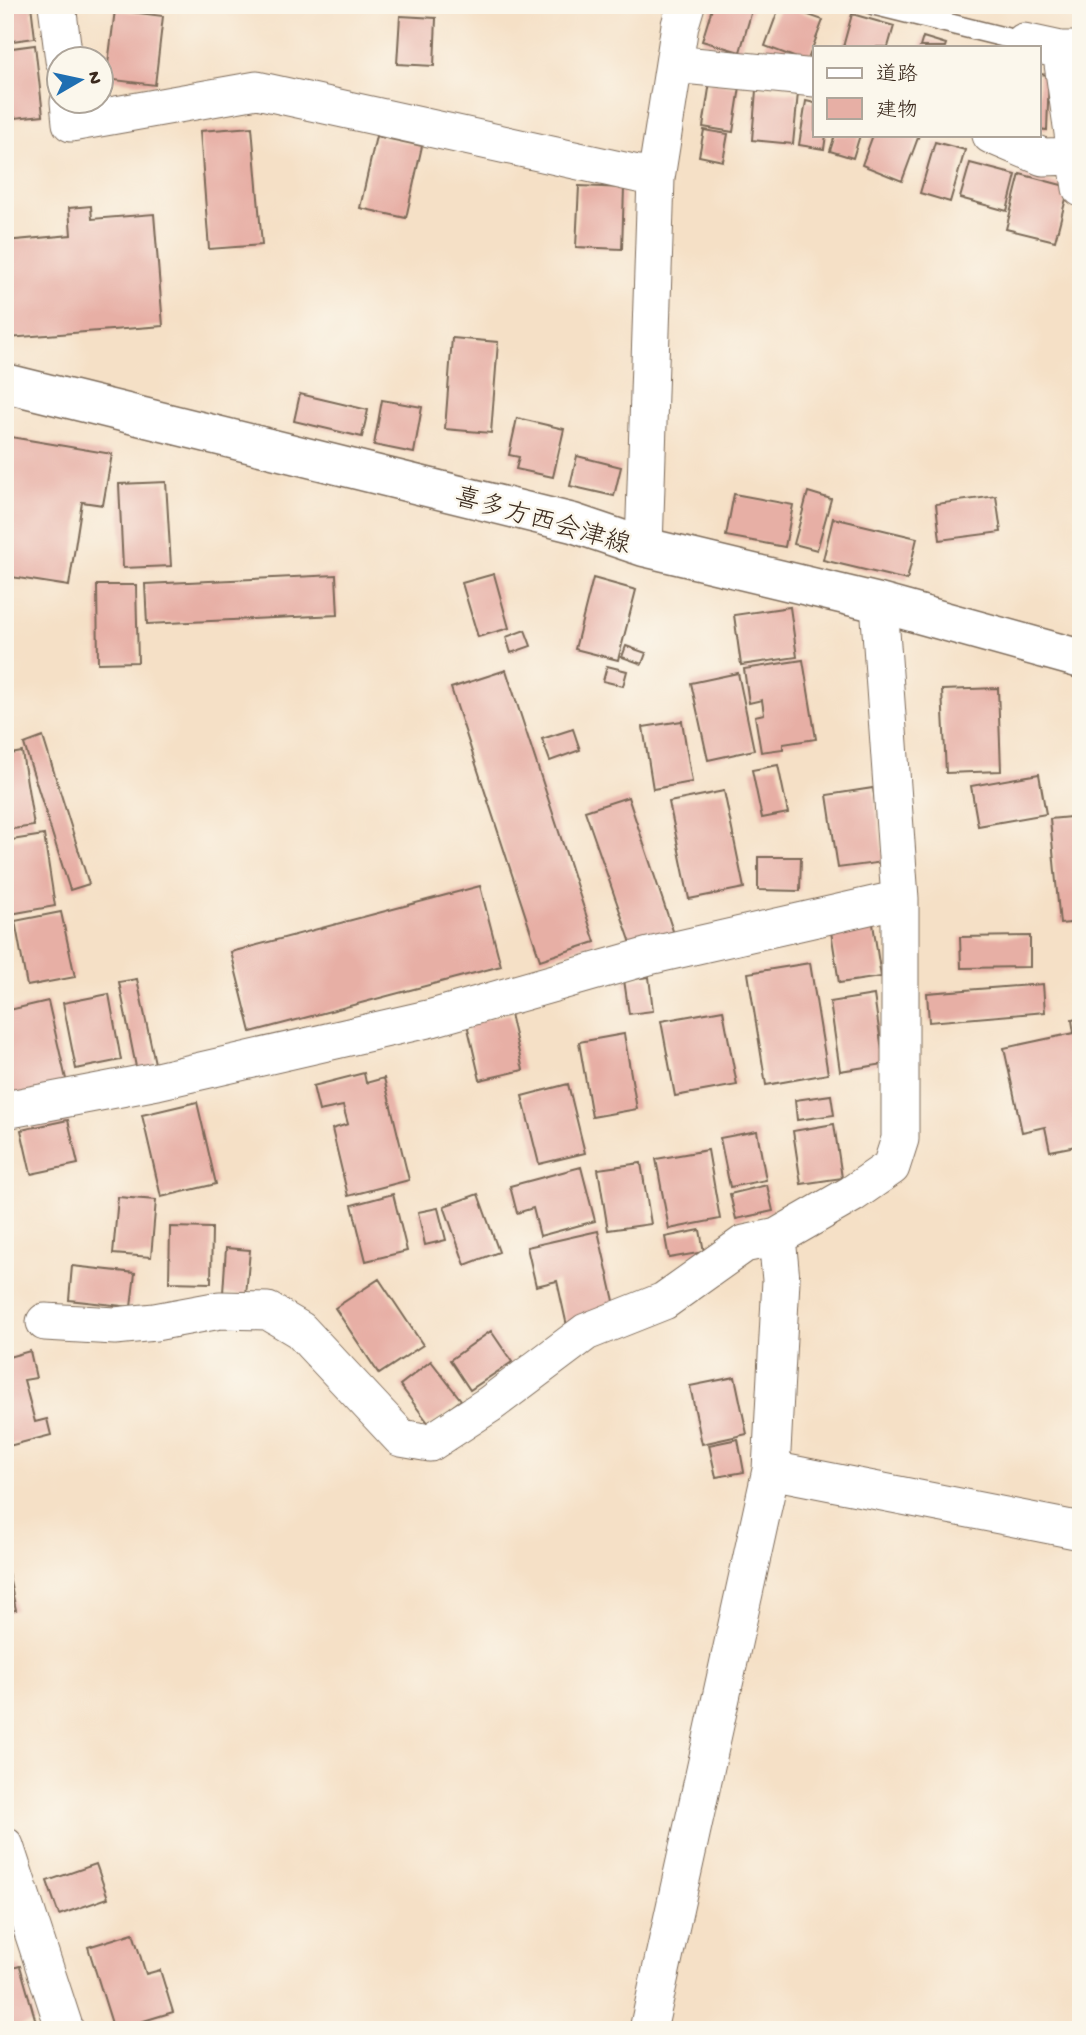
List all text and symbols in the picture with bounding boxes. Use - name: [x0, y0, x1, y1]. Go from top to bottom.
- north arrow: [46, 46, 116, 116]
- legend: [813, 46, 1040, 136]
- text: 道路: [876, 63, 918, 89]
- text: N: [81, 70, 106, 86]
- text: 建物: [876, 99, 918, 125]
- street label: 喜多方西会津線: [450, 481, 634, 563]

